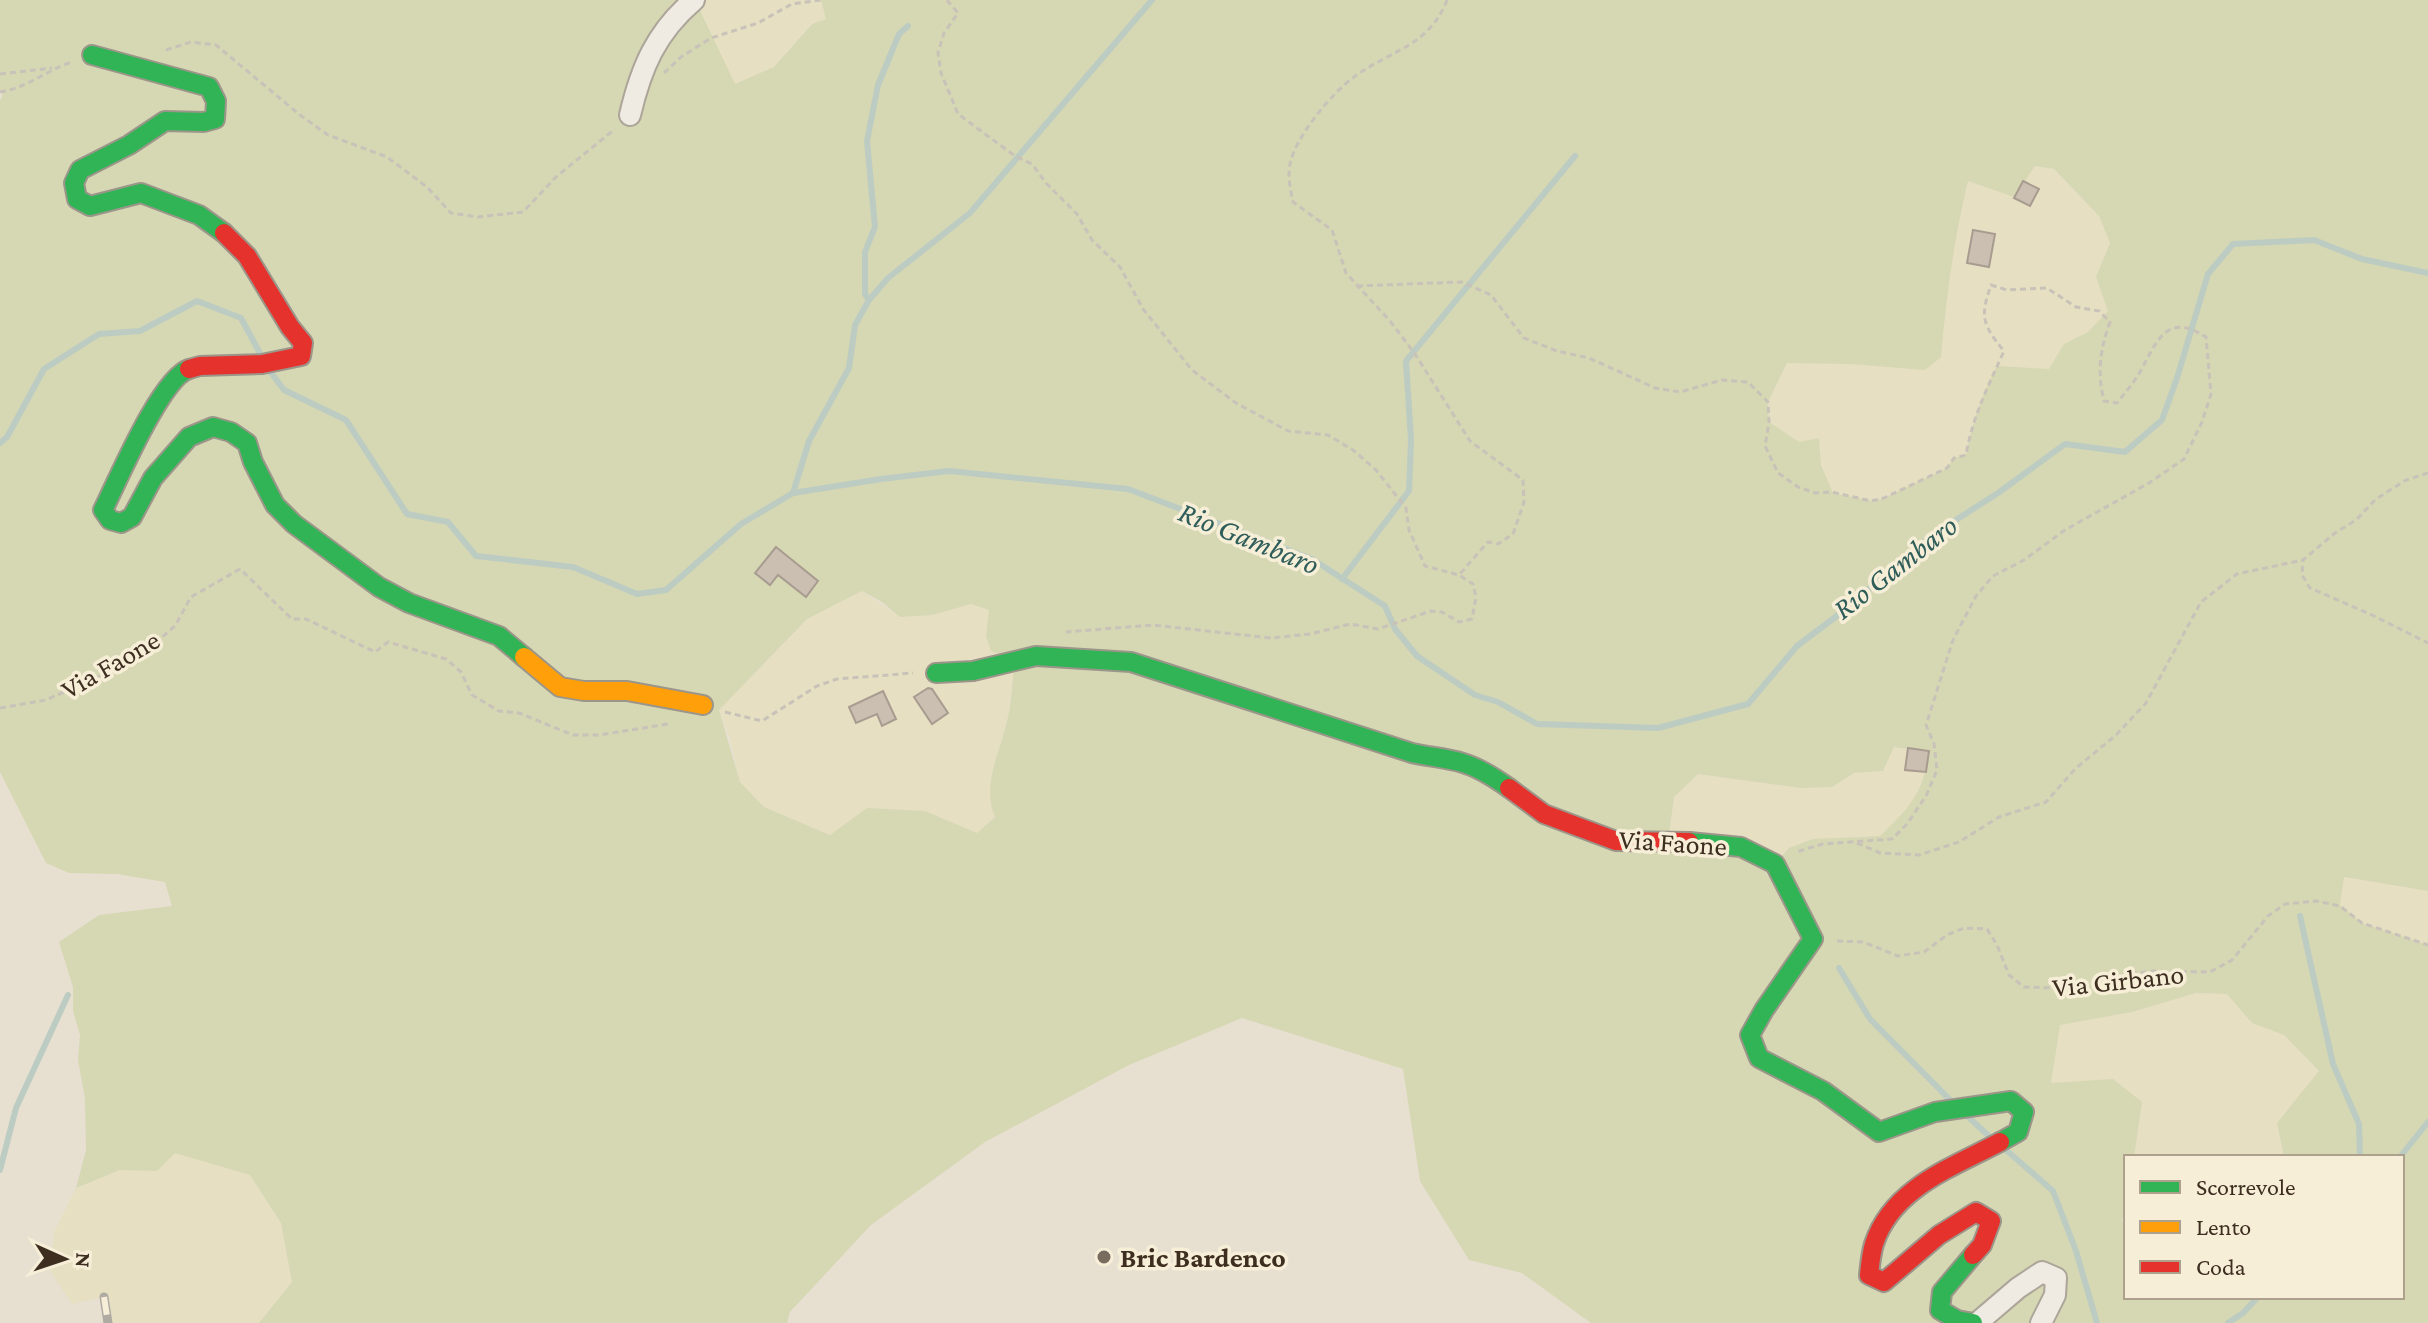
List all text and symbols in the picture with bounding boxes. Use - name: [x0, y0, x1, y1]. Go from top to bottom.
- water label: Rio Gambaro: [1174, 494, 1324, 581]
- water label: Rio Gambaro: [1826, 508, 1963, 625]
- street label: Via Faone: [56, 624, 165, 705]
- street label: Via Faone: [1618, 823, 1728, 862]
- street label: Via Girbano: [2051, 958, 2185, 1003]
- legend: [2124, 1155, 2404, 1299]
- text: Scorrevole: [2196, 1173, 2296, 1200]
- text: Lento: [2196, 1213, 2251, 1240]
- north arrow: [24, 1219, 104, 1299]
- place label: Bric Bardenco: [1120, 1242, 1286, 1273]
- marker: Bric Bardenco: [1095, 1248, 1113, 1266]
- text: N: [71, 1252, 96, 1268]
- text: Coda: [2196, 1253, 2246, 1280]

